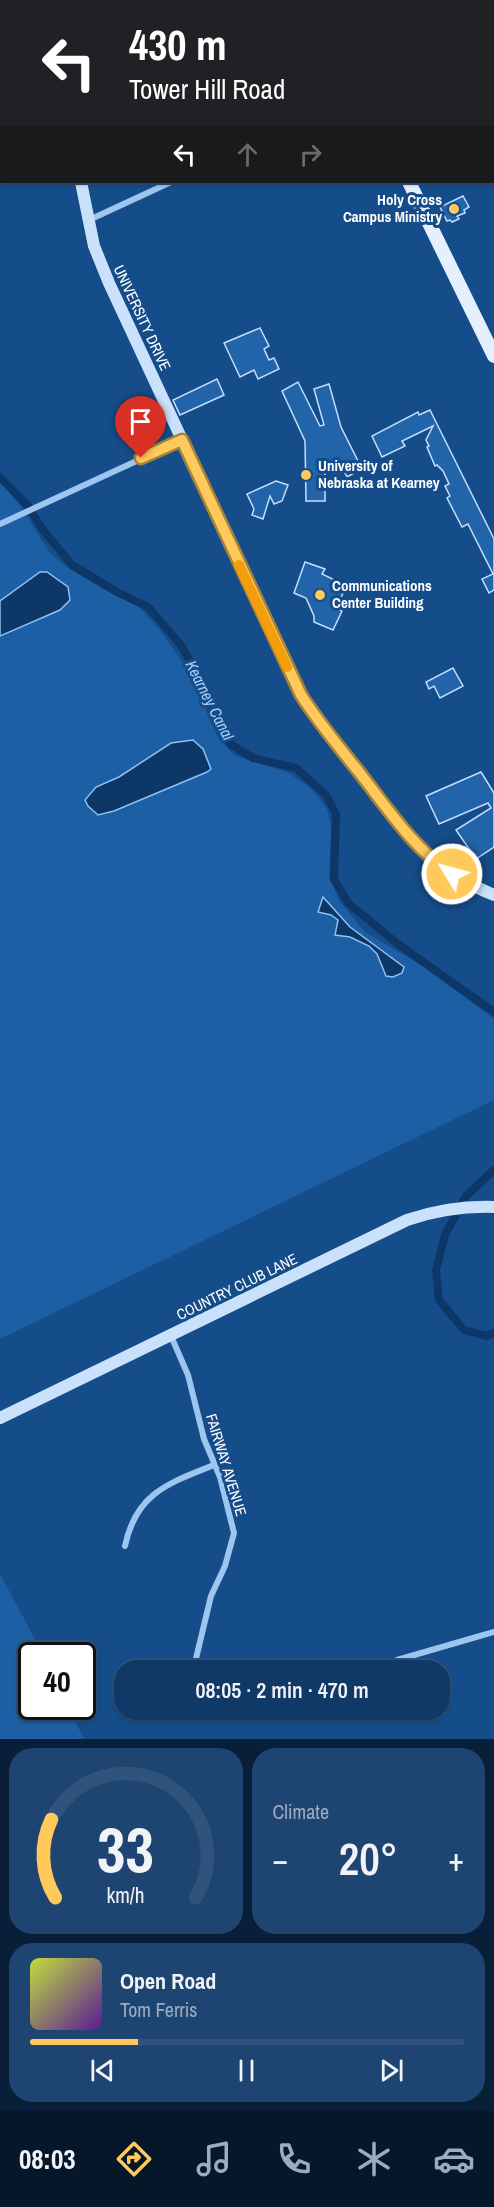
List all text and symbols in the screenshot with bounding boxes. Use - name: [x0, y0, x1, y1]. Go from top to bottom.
- text: 430 m: [129, 17, 227, 73]
- icon: left: [30, 24, 108, 102]
- text: Tower Hill Road: [129, 71, 285, 107]
- icon: left: [168, 138, 201, 171]
- icon: ahead: [231, 138, 264, 171]
- icon: right: [294, 138, 327, 171]
- place label: Holy Cross Campus Ministry: [343, 189, 442, 227]
- marker: Holy Cross Campus Ministry: [447, 202, 461, 216]
- street label: UNIVERSITY DRIVE: [109, 261, 176, 374]
- pin: [115, 396, 166, 458]
- icon: arrive: [124, 405, 157, 438]
- place label: University of Nebraska at Kearney: [318, 455, 440, 493]
- marker: University of Nebraska at Kearney: [299, 468, 313, 482]
- place label: Communications Center Building: [332, 575, 432, 613]
- marker: Communications Center Building: [313, 588, 327, 602]
- water label: Kearney Canal: [180, 656, 240, 745]
- position arrow: [420, 842, 484, 906]
- street label: COUNTRY CLUB LANE: [173, 1248, 301, 1325]
- street label: FAIRWAY AVENUE: [201, 1411, 252, 1519]
- speed limit sign: 40: [18, 1642, 96, 1720]
- text: 08:05 · 2 min · 470 m: [195, 1675, 369, 1705]
- text: Climate: [273, 1798, 329, 1825]
- text: 33: [97, 1807, 154, 1891]
- text: 20°: [339, 1828, 398, 1889]
- text: −: [273, 1837, 288, 1881]
- text: +: [448, 1837, 464, 1881]
- text: km/h: [107, 1881, 145, 1910]
- text: Open Road: [120, 1966, 216, 1996]
- text: Tom Ferris: [120, 1996, 198, 2023]
- icon: previous: [86, 2054, 119, 2087]
- icon: pause: [230, 2054, 263, 2087]
- icon: next: [375, 2054, 408, 2087]
- icon: directions: [113, 2138, 155, 2180]
- icon: music: [193, 2138, 235, 2180]
- icon: phone: [273, 2138, 315, 2180]
- icon: climate: [353, 2138, 395, 2180]
- icon: car: [433, 2138, 475, 2180]
- text: 08:03: [19, 2141, 76, 2177]

